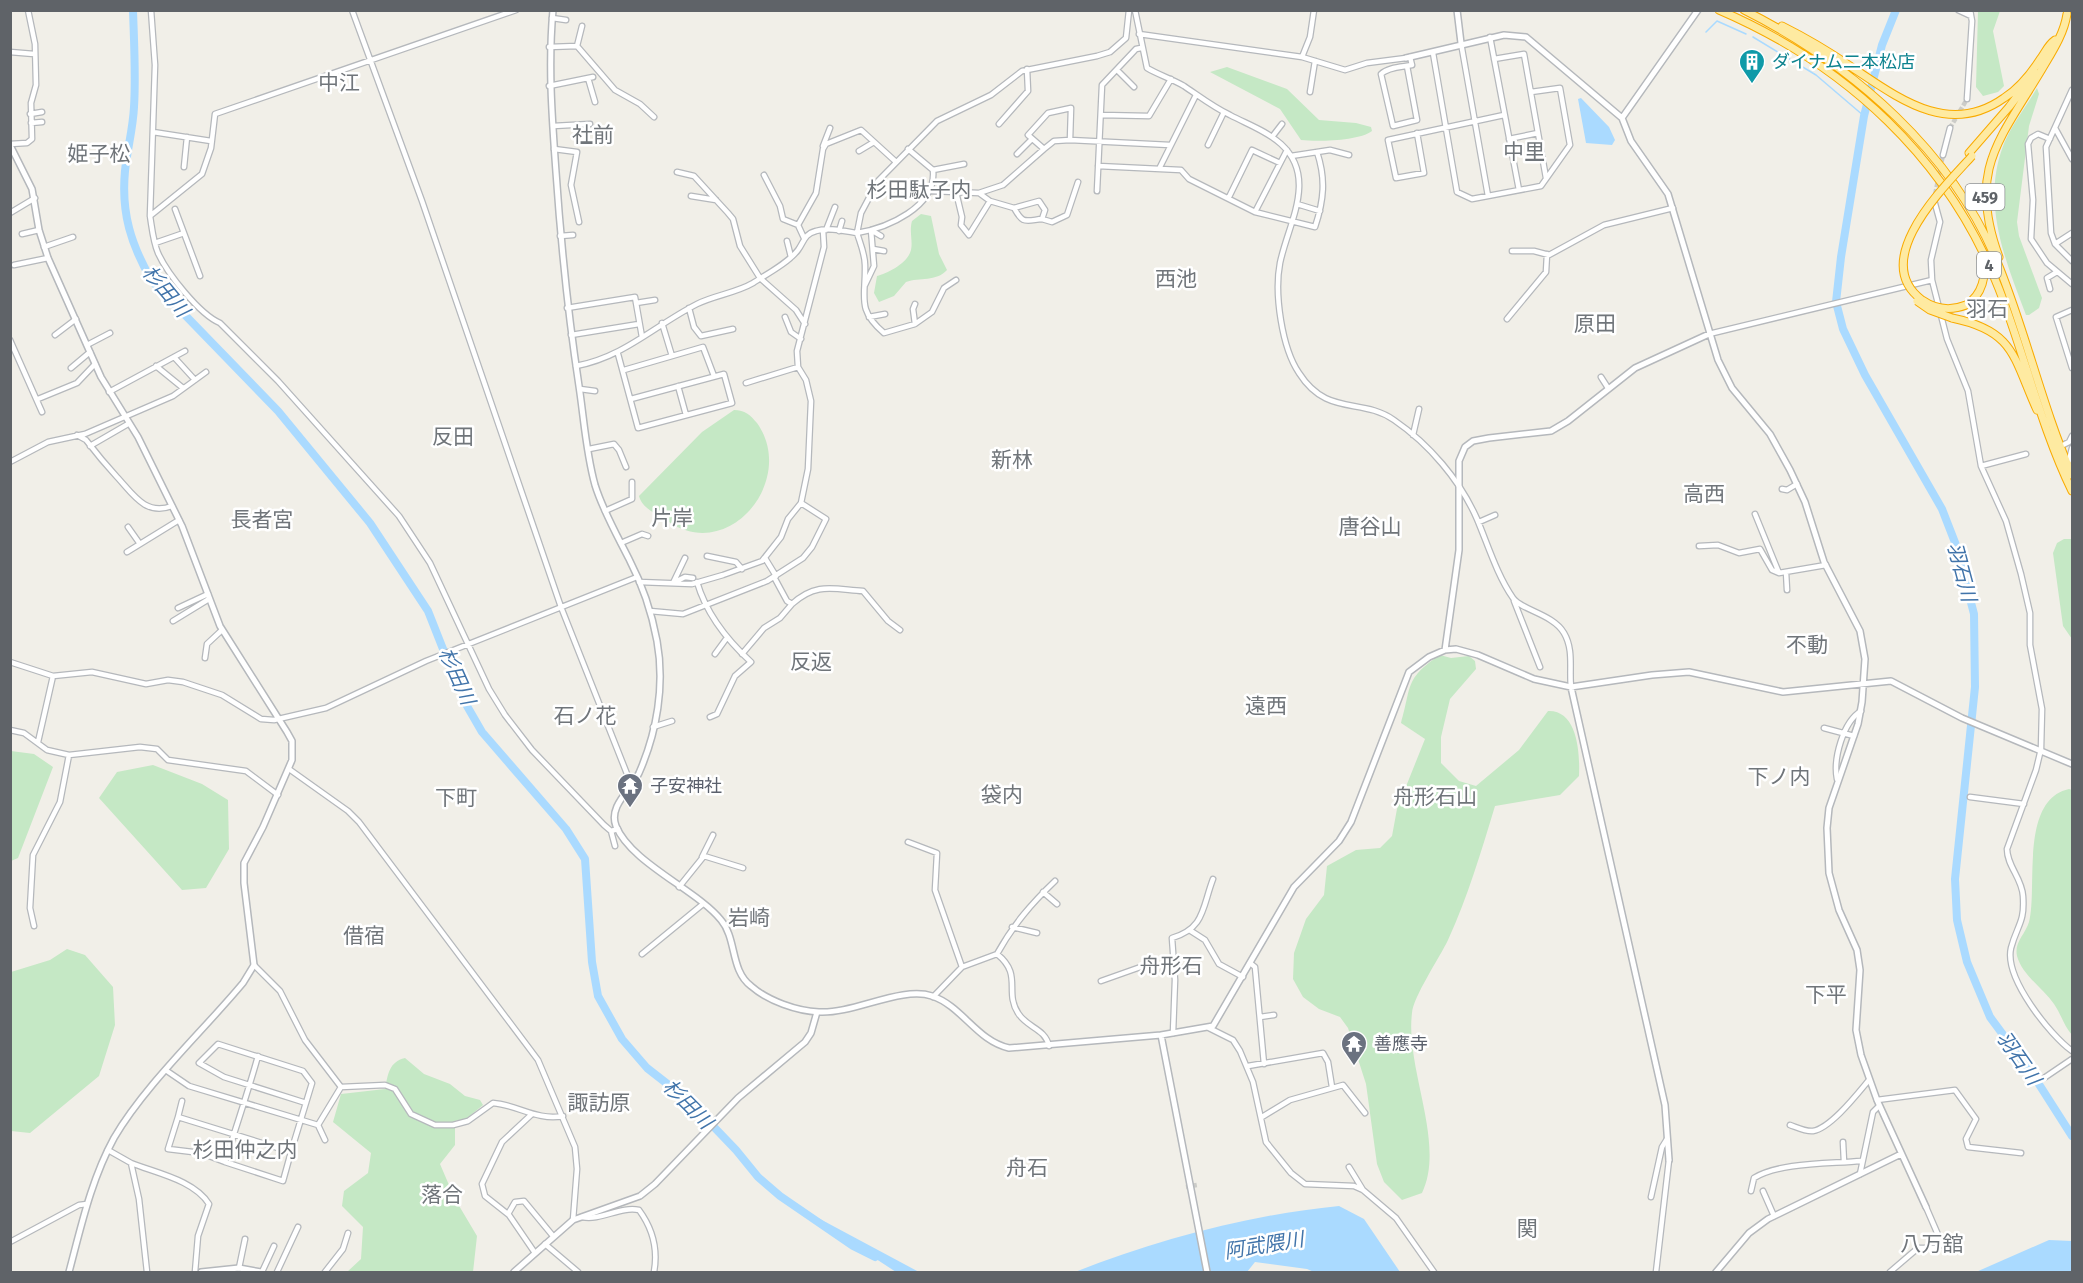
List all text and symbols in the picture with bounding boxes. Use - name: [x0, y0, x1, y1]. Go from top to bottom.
- building icon: ダイナム二本松店: [1737, 47, 1767, 85]
- place label: ダイナム二本松店: [1772, 51, 1915, 73]
- district label: 中江: [318, 70, 360, 96]
- district label: 社前: [572, 122, 614, 148]
- district label: 中里: [1503, 139, 1545, 165]
- district label: 姫子松: [68, 141, 131, 167]
- district label: 杉田駄子内: [867, 177, 972, 203]
- road number: 459: [1966, 184, 2004, 210]
- road number: 4: [1977, 252, 2001, 278]
- water label: 杉田川: [138, 260, 196, 323]
- district label: 西池: [1155, 266, 1197, 292]
- district label: 羽石: [1966, 296, 2008, 322]
- district label: 原田: [1574, 311, 1616, 337]
- district label: 反田: [432, 424, 474, 450]
- district label: 新林: [991, 447, 1033, 473]
- district label: 高西: [1683, 481, 1725, 507]
- district label: 片岸: [651, 505, 693, 531]
- district label: 長者宮: [231, 507, 294, 533]
- district label: 唐谷山: [1339, 514, 1402, 540]
- water label: 羽石川: [1943, 540, 1982, 606]
- district label: 不動: [1786, 632, 1828, 658]
- water label: 杉田川: [434, 644, 481, 710]
- district label: 反返: [790, 649, 832, 675]
- district label: 遠西: [1245, 693, 1287, 719]
- district label: 石ノ花: [554, 703, 617, 729]
- district label: 下ノ内: [1748, 764, 1811, 790]
- temple icon: 子安神社: [615, 771, 645, 809]
- place label: 子安神社: [650, 775, 722, 797]
- district label: 袋内: [981, 782, 1023, 808]
- district label: 舟形石山: [1393, 784, 1477, 810]
- district label: 下町: [435, 785, 477, 811]
- district label: 岩崎: [728, 905, 770, 931]
- district label: 借宿: [343, 923, 385, 949]
- district label: 舟形石: [1140, 953, 1203, 979]
- district label: 下平: [1805, 982, 1847, 1008]
- water label: 羽石川: [1992, 1027, 2047, 1091]
- temple icon: 善應寺: [1339, 1029, 1369, 1067]
- place label: 善應寺: [1374, 1033, 1428, 1055]
- water label: 杉田川: [658, 1074, 719, 1135]
- district label: 諏訪原: [568, 1090, 631, 1116]
- district label: 杉田仲之内: [193, 1137, 298, 1163]
- district label: 舟石: [1006, 1155, 1048, 1181]
- district label: 落合: [421, 1182, 463, 1208]
- district label: 関: [1517, 1216, 1538, 1242]
- water label: 阿武隈川: [1223, 1227, 1307, 1263]
- district label: 八万舘: [1901, 1231, 1964, 1257]

